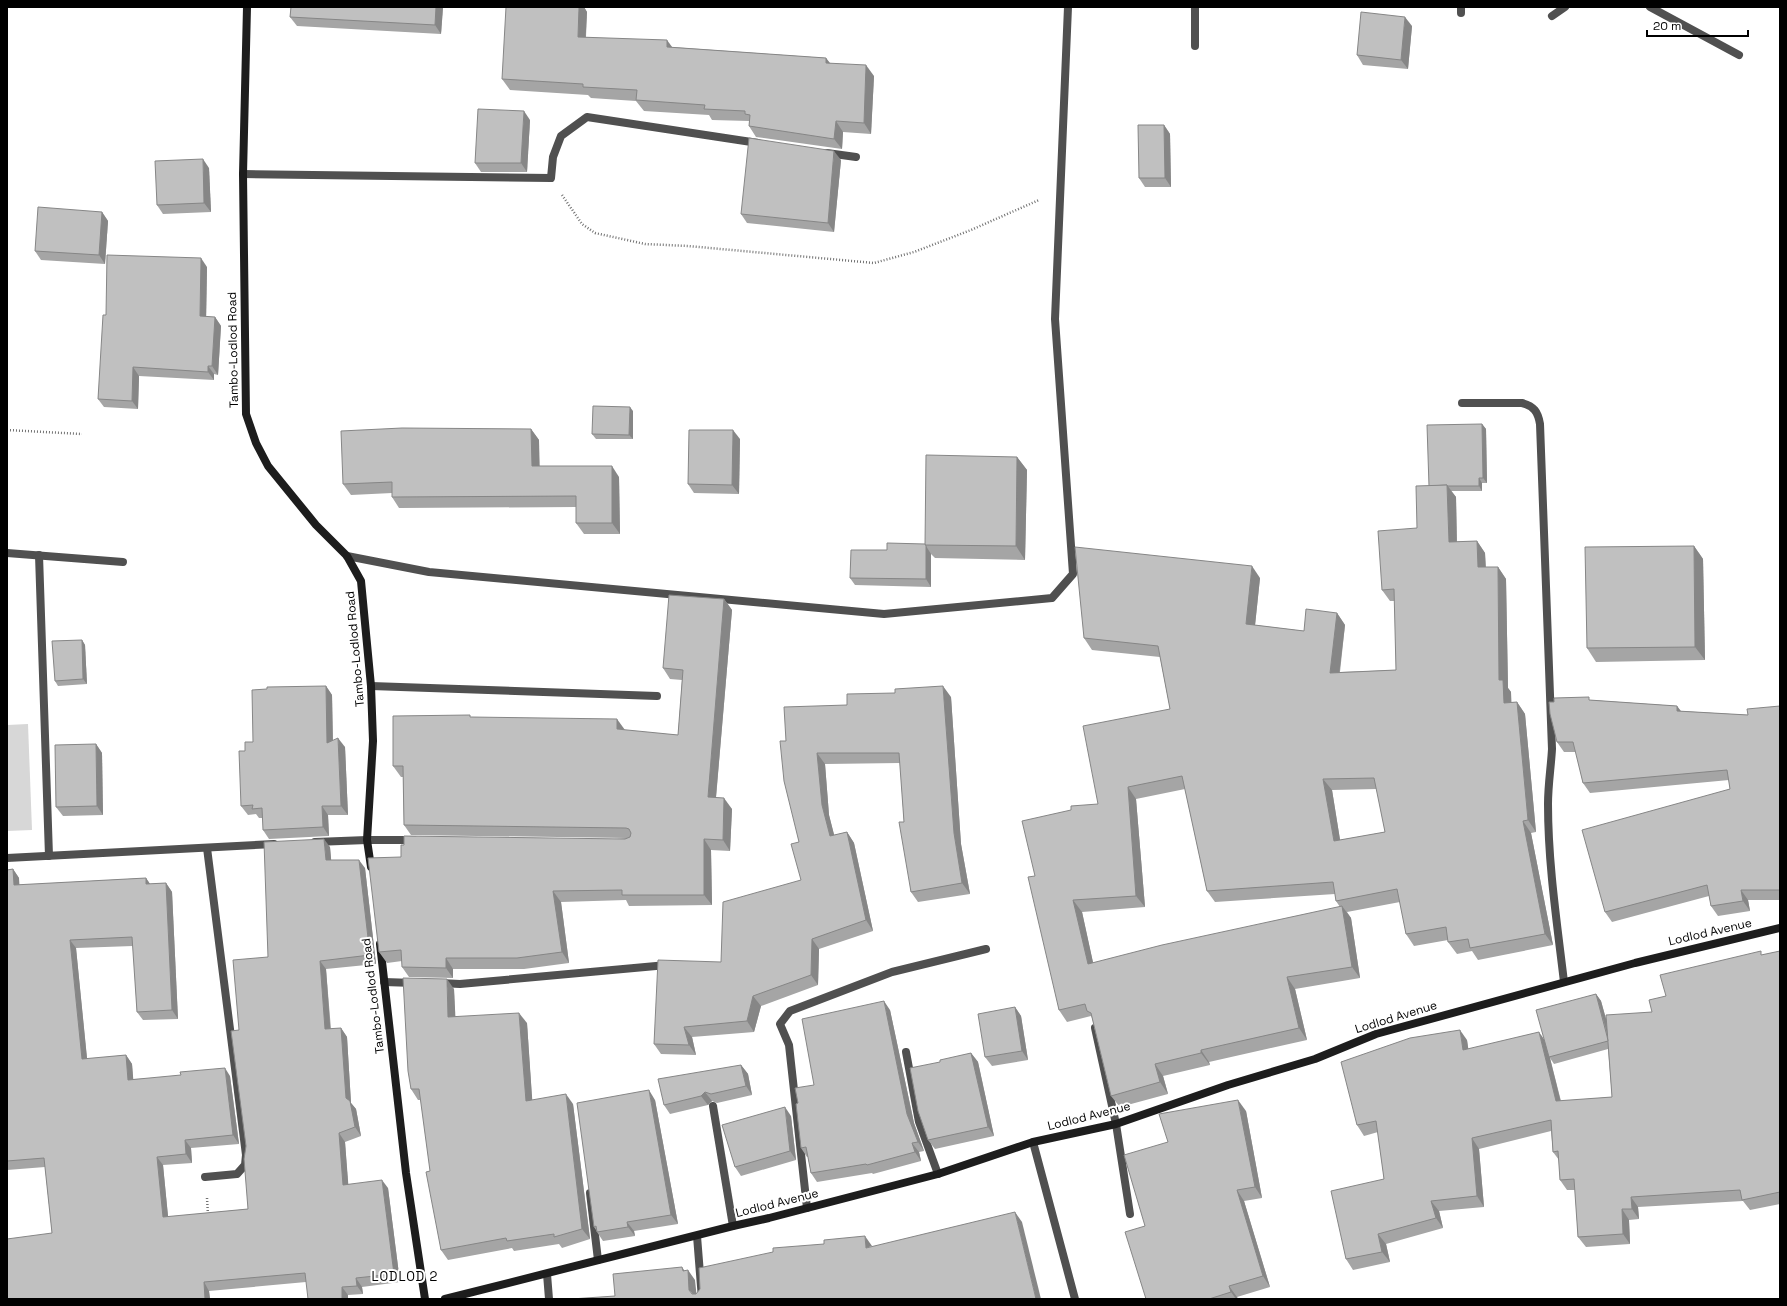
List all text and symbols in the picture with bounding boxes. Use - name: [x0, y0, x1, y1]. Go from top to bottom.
- scale bar: [1647, 12, 1748, 38]
- text: 20 m: [1653, 18, 1681, 34]
- street label: Tambo-Lodlod Road: [224, 292, 242, 408]
- street label: Tambo-Lodlod Road: [342, 590, 368, 708]
- street label: Lodlod Avenue: [1667, 915, 1753, 949]
- street label: Tambo-Lodlod Road: [358, 937, 388, 1055]
- street label: Lodlod Avenue: [1353, 997, 1439, 1037]
- street label: Lodlod Avenue: [1046, 1098, 1132, 1134]
- street label: Lodlod Avenue: [734, 1185, 820, 1221]
- district label: LODLOD 2: [372, 1268, 438, 1285]

